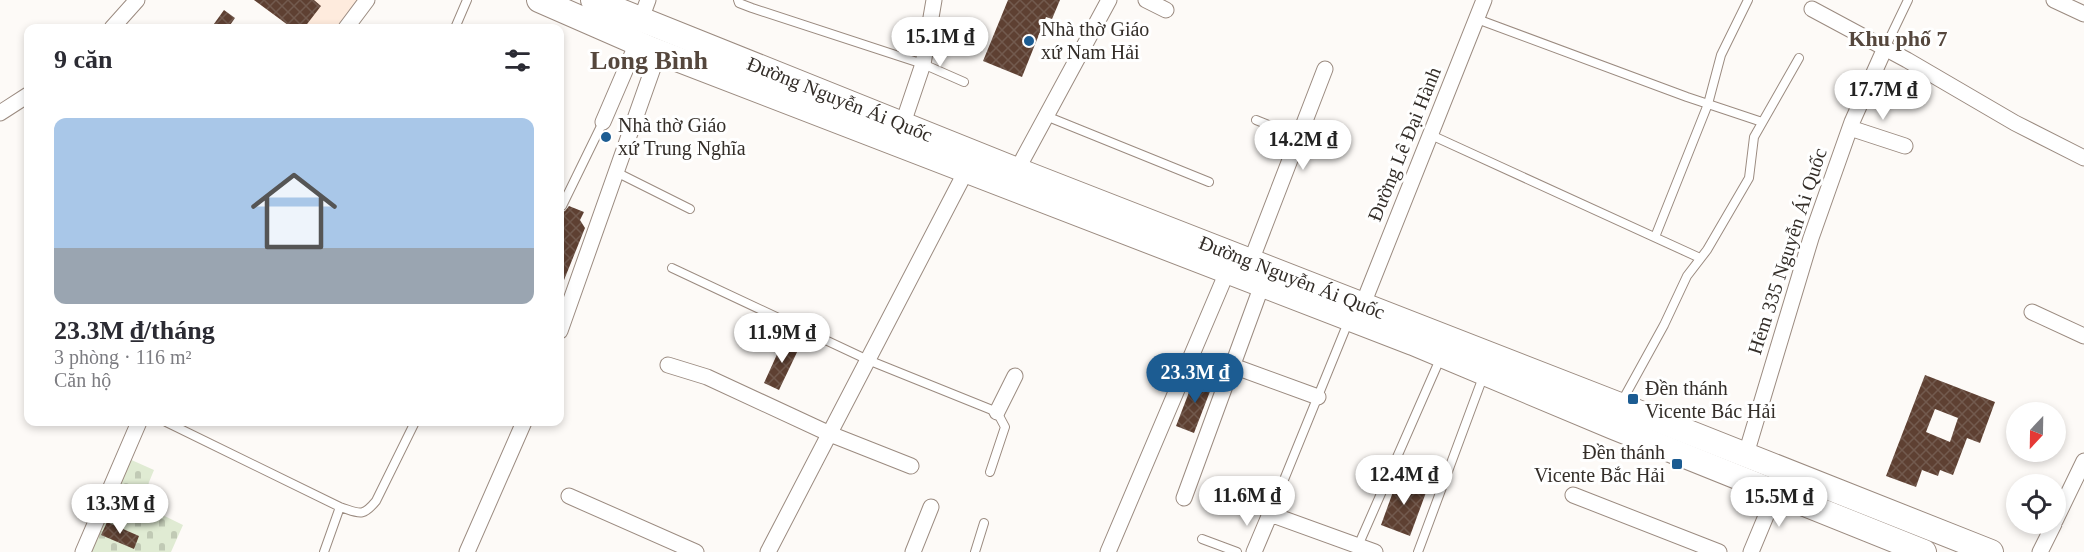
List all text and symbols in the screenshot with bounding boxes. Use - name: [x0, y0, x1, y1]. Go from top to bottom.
- pin: 15.1M ₫: [885, 17, 995, 68]
- place label: Nhà thờ Giáo xứ Nam Hải: [1041, 18, 1149, 63]
- text: 15.1M ₫: [905, 25, 975, 47]
- district label: Khu phố 7: [1848, 26, 1948, 51]
- marker: Nhà thờ Giáo xứ Nam Hải: [1022, 34, 1036, 48]
- icon: filters: [501, 44, 534, 77]
- text: 9 căn: [54, 45, 113, 74]
- district label: Long Bình: [590, 46, 708, 75]
- street label: Đường Nguyễn Ái Quốc: [744, 52, 936, 146]
- street label: Đường Lê Đại Hành: [1363, 64, 1446, 225]
- pin: 17.7M ₫: [1828, 70, 1938, 121]
- text: 17.7M ₫: [1848, 78, 1918, 100]
- place label: Nhà thờ Giáo xứ Trung Nghĩa: [618, 114, 746, 160]
- pin: 14.2M ₫: [1248, 120, 1358, 171]
- text: 14.2M ₫: [1268, 128, 1338, 150]
- marker: Nhà thờ Giáo xứ Trung Nghĩa: [599, 130, 613, 144]
- street label: Hẻm 335 Nguyễn Ái Quốc: [1743, 145, 1832, 357]
- icon: home: [240, 157, 348, 265]
- street label: Đường Nguyễn Ái Quốc: [1196, 231, 1388, 323]
- pin: 11.9M ₫: [727, 313, 837, 364]
- text: 23.3M ₫/tháng: [54, 316, 215, 345]
- text: 11.9M ₫: [748, 321, 816, 343]
- text: 3 phòng · 116 m²: [54, 346, 191, 368]
- pin: 23.3M ₫: [1140, 353, 1250, 404]
- text: 23.3M ₫: [1160, 361, 1230, 383]
- text: Căn hộ: [54, 369, 111, 391]
- place label: Đền thánh Vicente Bác Hải: [1645, 377, 1776, 422]
- marker: Đền thánh Vicente Bác Hải: [1626, 392, 1640, 406]
- north arrow: [2006, 402, 2066, 462]
- map controls: [2006, 402, 2066, 534]
- place label: Đền thánh Vicente Bắc Hải: [1534, 441, 1665, 486]
- pin: 12.4M ₫: [1349, 455, 1459, 506]
- marker: Đền thánh Vicente Bắc Hải: [1670, 457, 1684, 471]
- text: 12.4M ₫: [1369, 463, 1439, 485]
- button: locate: [2006, 474, 2066, 534]
- pin: 11.6M ₫: [1192, 476, 1302, 527]
- pin: 15.5M ₫: [1724, 477, 1834, 528]
- pin: 13.3M ₫: [65, 484, 175, 535]
- text: 11.6M ₫: [1213, 484, 1281, 506]
- text: 15.5M ₫: [1744, 485, 1814, 507]
- text: 13.3M ₫: [85, 492, 155, 514]

